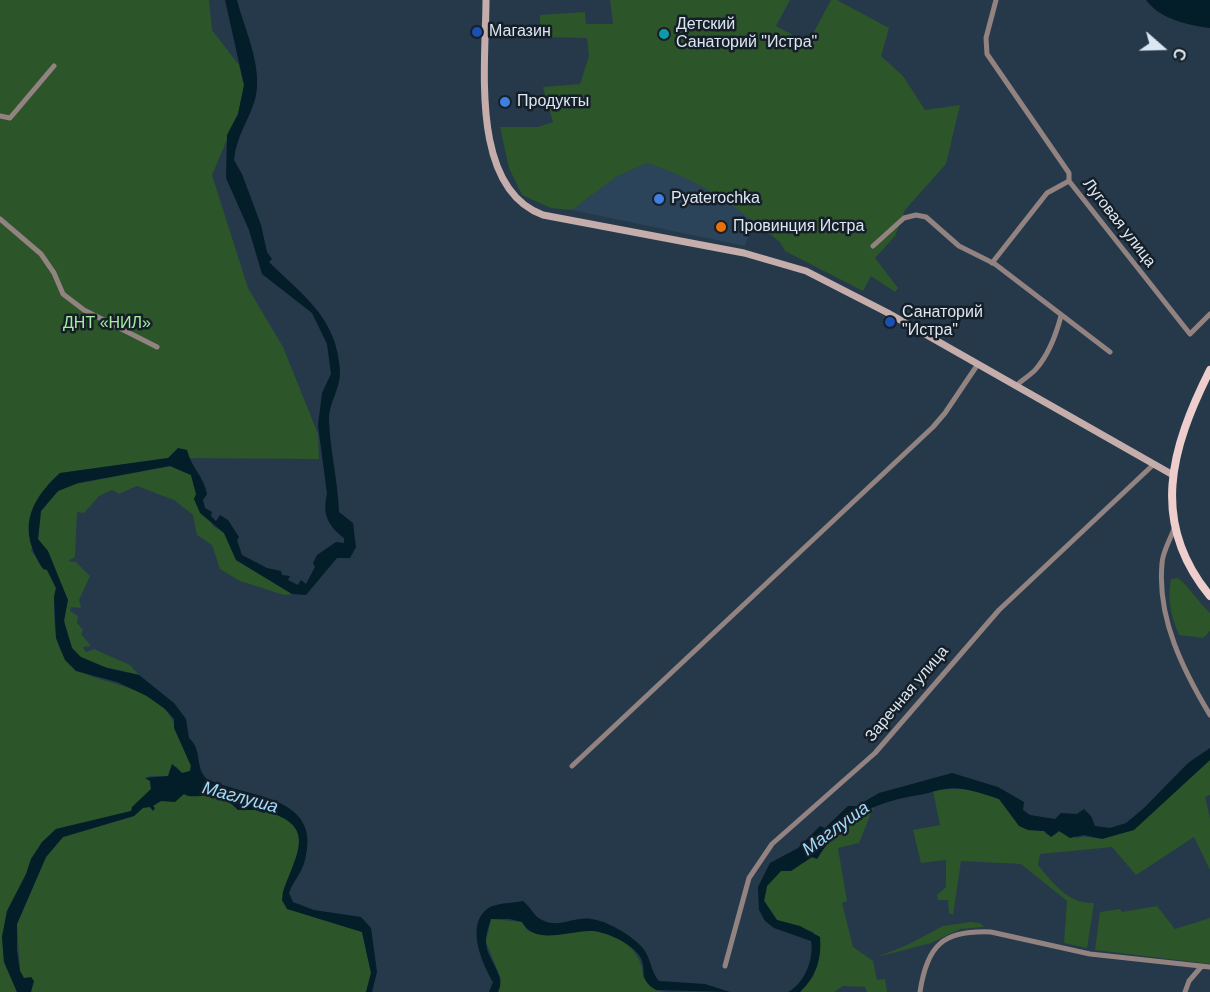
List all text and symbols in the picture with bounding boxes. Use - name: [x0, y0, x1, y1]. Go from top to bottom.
- place label: Детский Санаторий "Истра": [676, 15, 817, 53]
- north arrow: [1132, 18, 1192, 78]
- place label: Магазин: [489, 22, 551, 42]
- marker: Магазин: [470, 25, 484, 39]
- marker: Детский Санаторий "Истра": [657, 27, 671, 41]
- text: С: [1169, 46, 1189, 63]
- place label: Продукты: [517, 92, 589, 112]
- marker: Продукты: [498, 95, 512, 109]
- street label: Луговая улица: [1078, 175, 1160, 271]
- place label: Pyaterochka: [671, 189, 760, 209]
- marker: Pyaterochka: [652, 192, 666, 206]
- place label: Провинция Истра: [733, 217, 864, 237]
- marker: Провинция Истра: [714, 220, 728, 234]
- place label: Санаторий "Истра": [902, 303, 983, 341]
- park label: ДНТ «НИЛ»: [63, 314, 151, 334]
- marker: Санаторий "Истра": [883, 315, 897, 329]
- street label: Заречная улица: [861, 642, 953, 746]
- water label: Маглуша: [200, 778, 280, 818]
- water label: Маглуша: [798, 797, 874, 861]

